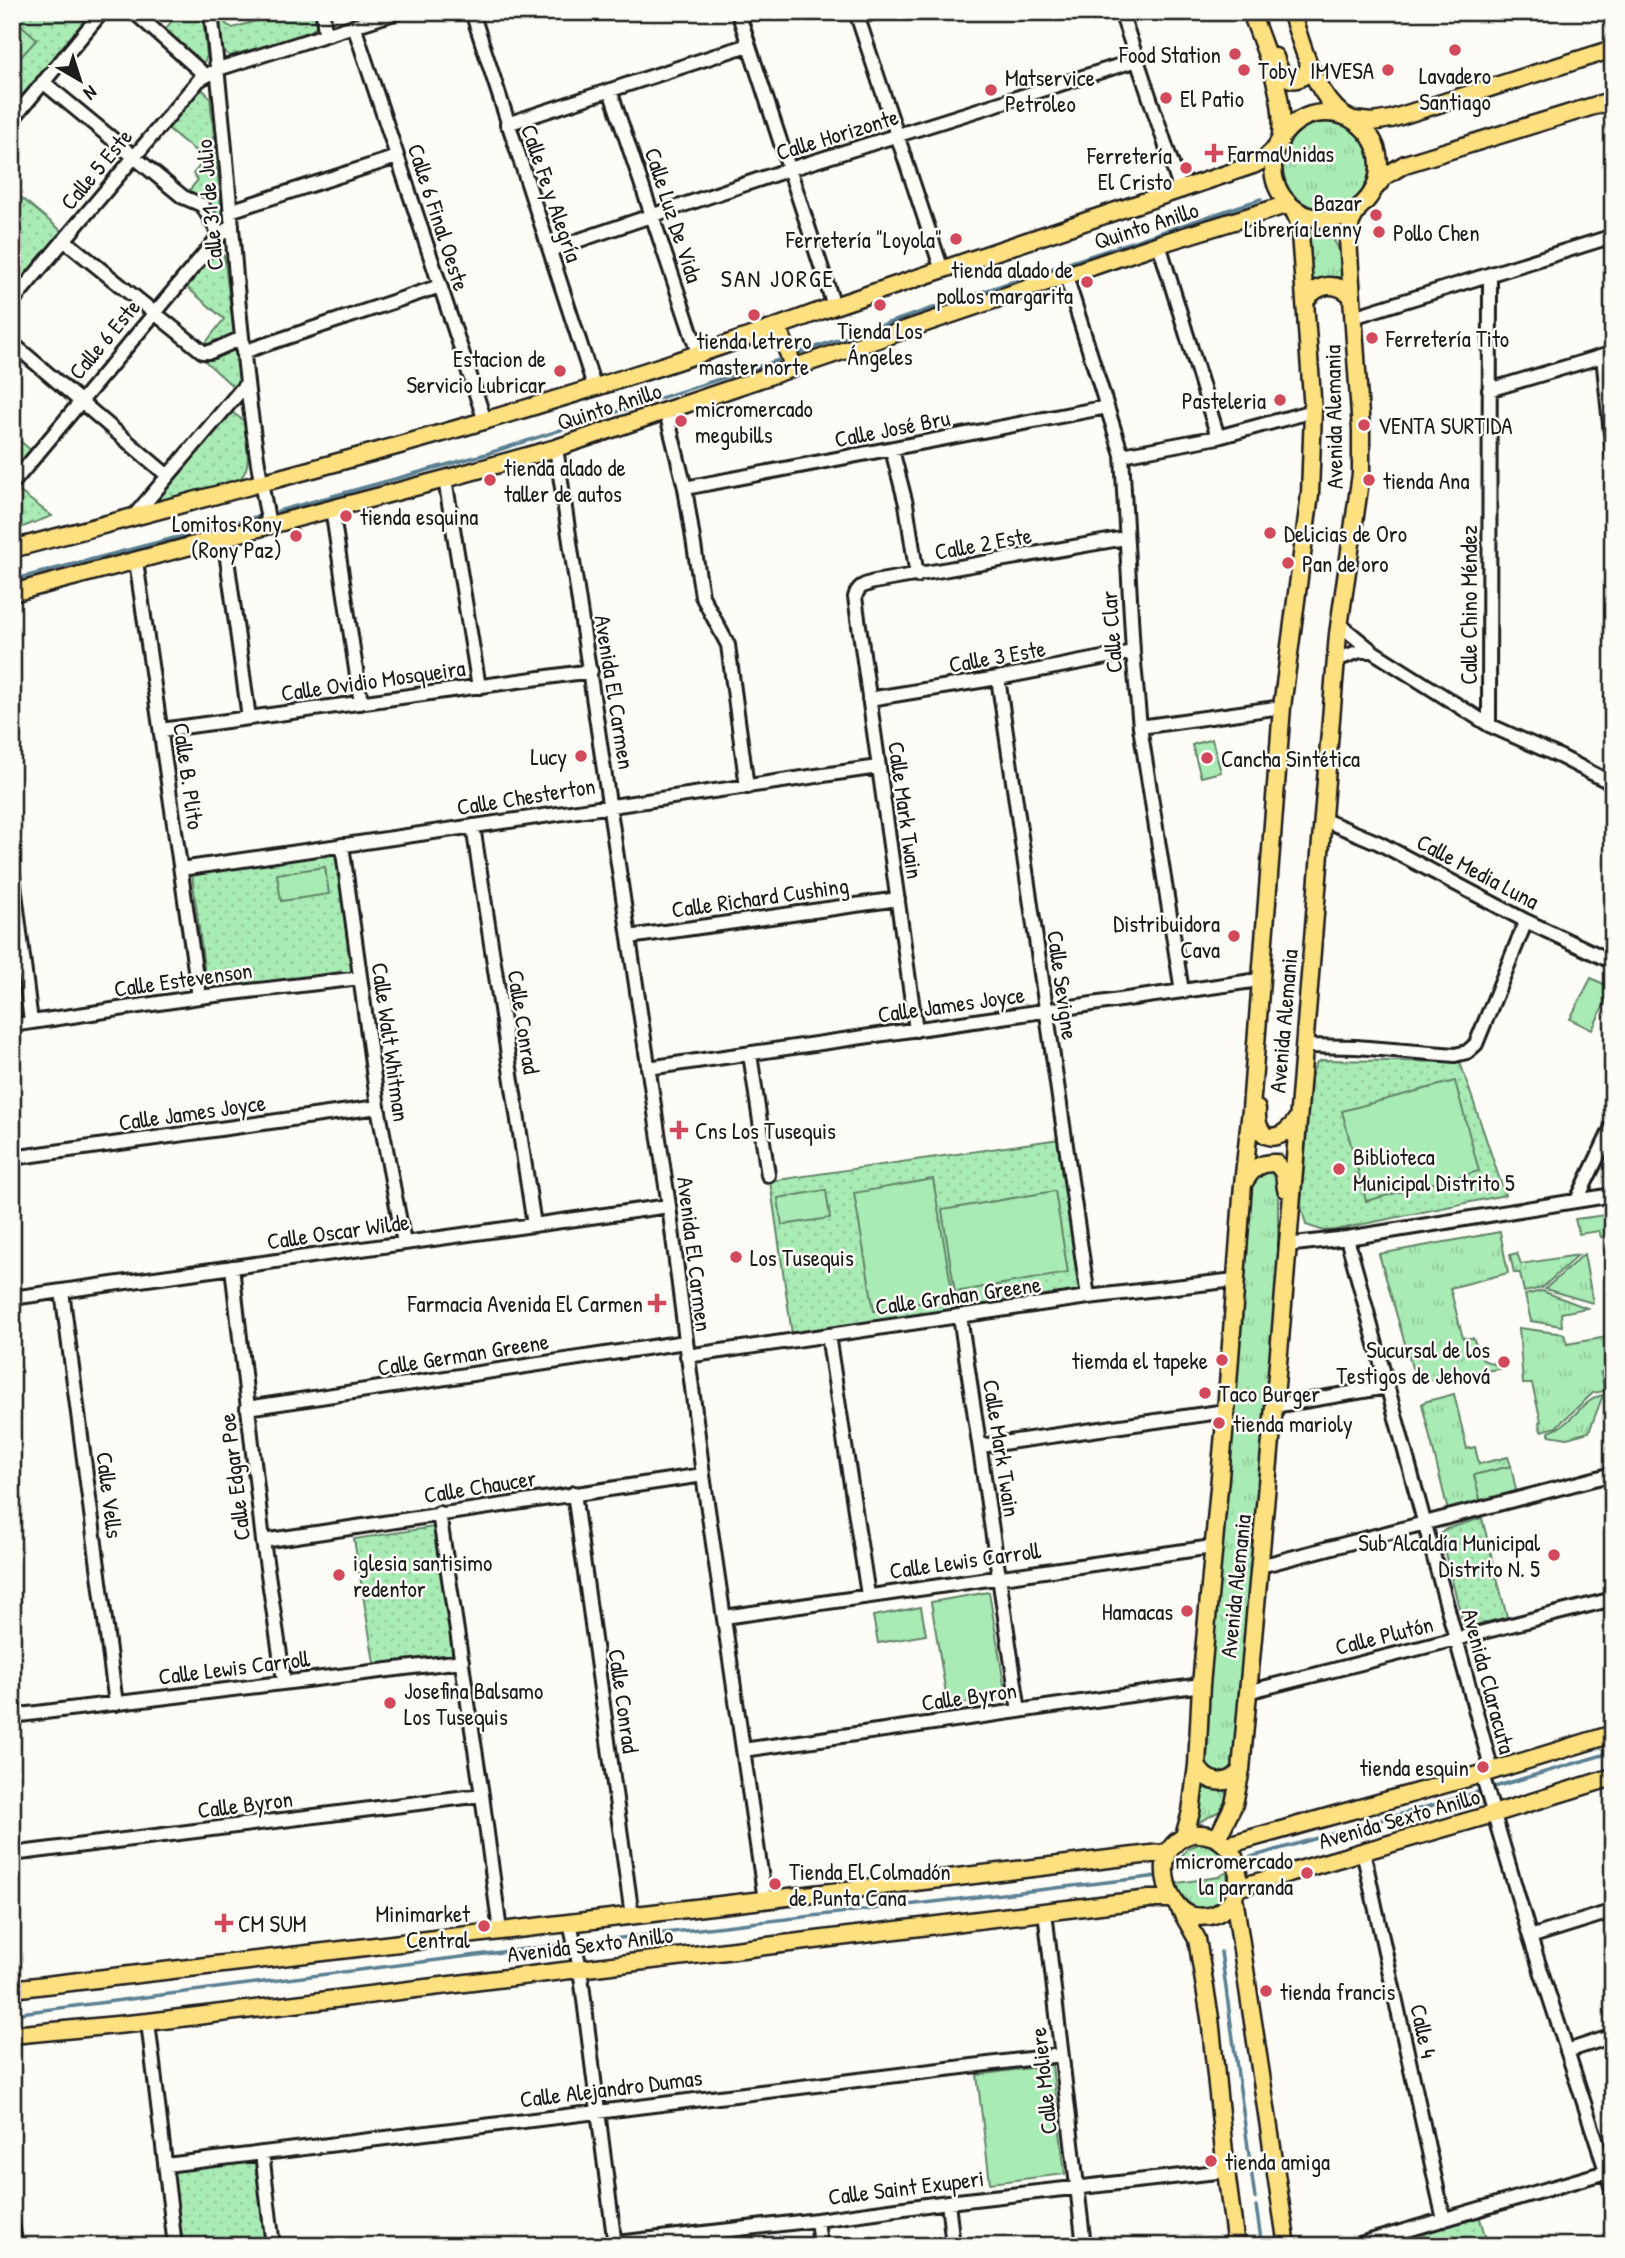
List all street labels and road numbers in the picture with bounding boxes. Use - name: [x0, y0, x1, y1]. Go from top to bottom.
- street label: Calle Horizonte: [772, 101, 902, 167]
- street label: Calle Fe y Alegría: [514, 120, 590, 266]
- street label: Calle 5 Este: [53, 122, 139, 216]
- street label: Calle 31 de Julio: [188, 138, 230, 272]
- street label: Calle 6 Final Oeste: [401, 139, 477, 295]
- street label: Calle Luz De Vida: [638, 143, 710, 287]
- street label: Quinto Anillo: [1090, 194, 1202, 256]
- street label: Calle 6 Este: [61, 292, 147, 386]
- street label: Avenida Alemania: [1316, 345, 1350, 489]
- street label: Quinto Anillo: [553, 375, 665, 437]
- street label: Calle José Bru: [832, 402, 952, 454]
- street label: Calle 2 Este: [932, 519, 1034, 567]
- street label: Calle Chino Méndez: [1453, 525, 1484, 685]
- street label: Calle Clar: [1093, 590, 1129, 674]
- street label: Avenida El Carmen: [588, 613, 642, 771]
- street label: Calle 3 Este: [946, 632, 1048, 680]
- street label: Calle Ovidio Mosqueira: [279, 652, 467, 708]
- street label: Calle B. Plito: [166, 721, 212, 831]
- street label: Calle Mark Twain: [881, 739, 931, 881]
- street label: Calle Chesterton: [455, 770, 597, 822]
- street label: Calle Media Luna: [1411, 826, 1545, 916]
- street label: Calle Richard Cushing: [670, 869, 850, 925]
- street label: Calle Sevigne: [1040, 928, 1086, 1042]
- street label: Avenida Alemania: [1261, 948, 1305, 1094]
- street label: Calle Estevenson: [112, 954, 254, 1004]
- street label: Calle Walt Whitman: [364, 960, 418, 1124]
- street label: Calle Conrad: [500, 968, 548, 1076]
- street label: Calle James Joyce: [876, 978, 1026, 1030]
- street label: Calle James Joyce: [117, 1086, 267, 1138]
- street label: Avenida El Carmen: [670, 1175, 720, 1333]
- street label: Calle Oscar Wilde: [265, 1206, 411, 1256]
- street label: Calle Grahan Greene: [873, 1268, 1043, 1322]
- street label: Calle German Greene: [375, 1325, 551, 1383]
- street label: Calle Mark Twain: [976, 1377, 1028, 1519]
- street label: Calle Edgar Poe: [211, 1412, 257, 1542]
- street label: Calle Vells: [89, 1450, 131, 1540]
- street label: Calle Chaucer: [422, 1462, 539, 1510]
- street label: Avenida Alemania: [1212, 1513, 1258, 1659]
- street label: Calle Lewis Carroll: [888, 1534, 1044, 1586]
- street label: Avenida Claracuta: [1455, 1605, 1523, 1757]
- street label: Calle Plutón: [1332, 1608, 1436, 1662]
- street label: Calle Lewis Carroll: [157, 1642, 312, 1692]
- street label: Calle Conrad: [601, 1647, 647, 1755]
- street label: Calle Byron: [919, 1674, 1019, 1718]
- street label: Avenida Sexto Anillo: [1315, 1780, 1483, 1856]
- street label: Calle Byron: [196, 1783, 294, 1825]
- street label: Avenida Sexto Anillo: [505, 1918, 675, 1970]
- street label: Calle 4: [1403, 2001, 1445, 2061]
- street label: Calle Moliere: [1022, 2026, 1064, 2136]
- street label: Calle Alejandro Dumas: [518, 2061, 704, 2115]
- street label: Calle Saint Exuperi: [826, 2162, 986, 2212]

